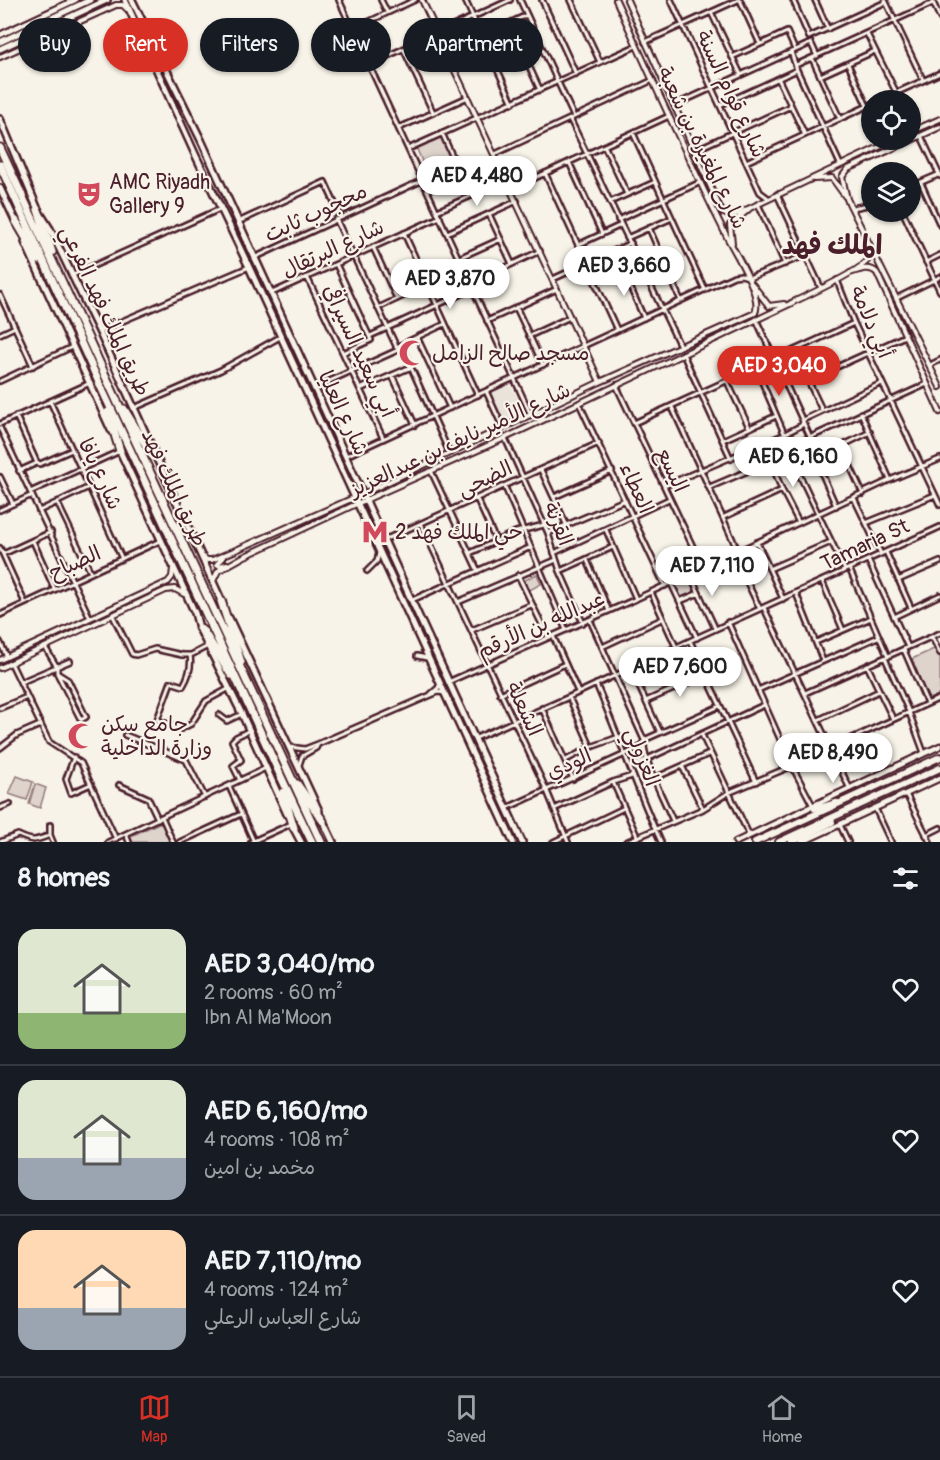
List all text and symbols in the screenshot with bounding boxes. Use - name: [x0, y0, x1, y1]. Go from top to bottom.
- chip: Buy: [18, 18, 91, 72]
- chip: Rent: [103, 18, 188, 72]
- chip: Filters: [200, 18, 299, 72]
- chip: New: [311, 18, 391, 72]
- chip: Apartment: [403, 18, 543, 72]
- street label: شارع قوام السنة: [688, 26, 772, 163]
- street label: شارع المغيرة بن شعبة: [650, 62, 753, 234]
- map controls: [861, 90, 921, 222]
- button: locate: [861, 90, 921, 150]
- pin: AED 4,480: [408, 156, 546, 207]
- button: layers: [861, 162, 921, 222]
- text: AED 4,480: [431, 163, 523, 188]
- place label: AMC Riyadh Gallery 9: [109, 169, 210, 220]
- street label: محجوب ثابت: [260, 177, 372, 249]
- theatre icon: AMC Riyadh Gallery 9: [74, 179, 104, 209]
- street label: شارع البرتقال: [278, 214, 389, 285]
- street label: طريق الملك فهد الفرعي: [49, 221, 156, 403]
- district label: الملك فهد: [782, 229, 882, 262]
- pin: AED 3,660: [555, 246, 693, 297]
- text: AED 3,660: [577, 253, 671, 278]
- pin: AED 3,870: [381, 259, 519, 310]
- text: AED 3,870: [405, 266, 495, 291]
- street label: أبي سعيد السيرافي: [312, 280, 403, 424]
- street label: أبي دلامة: [839, 282, 898, 364]
- mosque icon: مسجد صالح الزامل: [397, 338, 427, 368]
- place label: مسجد صالح الزامل: [432, 340, 589, 367]
- pin: AED 3,040: [710, 346, 848, 397]
- text: AED 3,040: [731, 353, 827, 378]
- street label: شارع العليا: [311, 366, 374, 460]
- street label: شارع الأمير نايف بن عبدالعزيز: [343, 376, 575, 505]
- street label: طريق الملك فهد: [135, 425, 213, 551]
- street label: شارع يافا: [71, 434, 128, 515]
- pin: AED 6,160: [724, 437, 862, 488]
- street label: اليسع: [649, 443, 694, 497]
- text: AED 6,160: [748, 444, 838, 469]
- street label: الضحى: [453, 455, 517, 503]
- street label: العطاء: [613, 458, 659, 518]
- street label: القرنة: [537, 498, 579, 550]
- street label: Tamaria St: [816, 512, 914, 577]
- metro station icon: حي الملك فهد 2: [360, 517, 390, 547]
- place label: حي الملك فهد 2: [395, 519, 523, 551]
- street label: الصباح: [45, 540, 105, 586]
- pin: AED 7,110: [643, 546, 781, 597]
- text: AED 7,110: [669, 553, 755, 578]
- street label: عبدالله بن الأرقم: [473, 584, 610, 667]
- pin: AED 7,600: [611, 647, 749, 698]
- text: AED 7,600: [633, 654, 727, 679]
- street label: الشعلة: [500, 677, 548, 741]
- place label: جامع سكن وزارة الداخلية: [101, 711, 212, 762]
- mosque icon: جامع سكن وزارة الداخلية: [66, 721, 96, 751]
- street label: الغزولي: [614, 724, 666, 792]
- pin: AED 8,490: [764, 733, 902, 784]
- text: AED 8,490: [788, 740, 878, 765]
- street label: الودي: [542, 742, 596, 787]
- text: 8 homes: [18, 862, 110, 894]
- icon: filters: [889, 862, 922, 895]
- text: AED 3,040/mo: [204, 948, 374, 980]
- icon: home: [66, 953, 138, 1025]
- icon: heart: [889, 973, 922, 1006]
- text: 2 rooms · 60 m²: [204, 980, 343, 1005]
- text: Ibn Al Ma'Moon: [204, 1005, 332, 1030]
- text: AED 6,160/mo: [204, 1095, 368, 1127]
- icon: home: [66, 1104, 138, 1176]
- icon: heart: [889, 1124, 922, 1157]
- text: 4 rooms · 108 m²: [204, 1127, 350, 1152]
- text: مخمد بن امين: [204, 1155, 315, 1180]
- text: AED 7,110/mo: [204, 1245, 361, 1277]
- icon: home: [66, 1254, 138, 1326]
- icon: heart: [889, 1274, 922, 1307]
- text: 4 rooms · 124 m²: [204, 1277, 349, 1302]
- text: شارع العباس الرعلي: [204, 1305, 361, 1330]
- tab: Map: [138, 1391, 171, 1447]
- tab: Saved: [446, 1391, 486, 1447]
- tab: Home: [762, 1391, 802, 1447]

